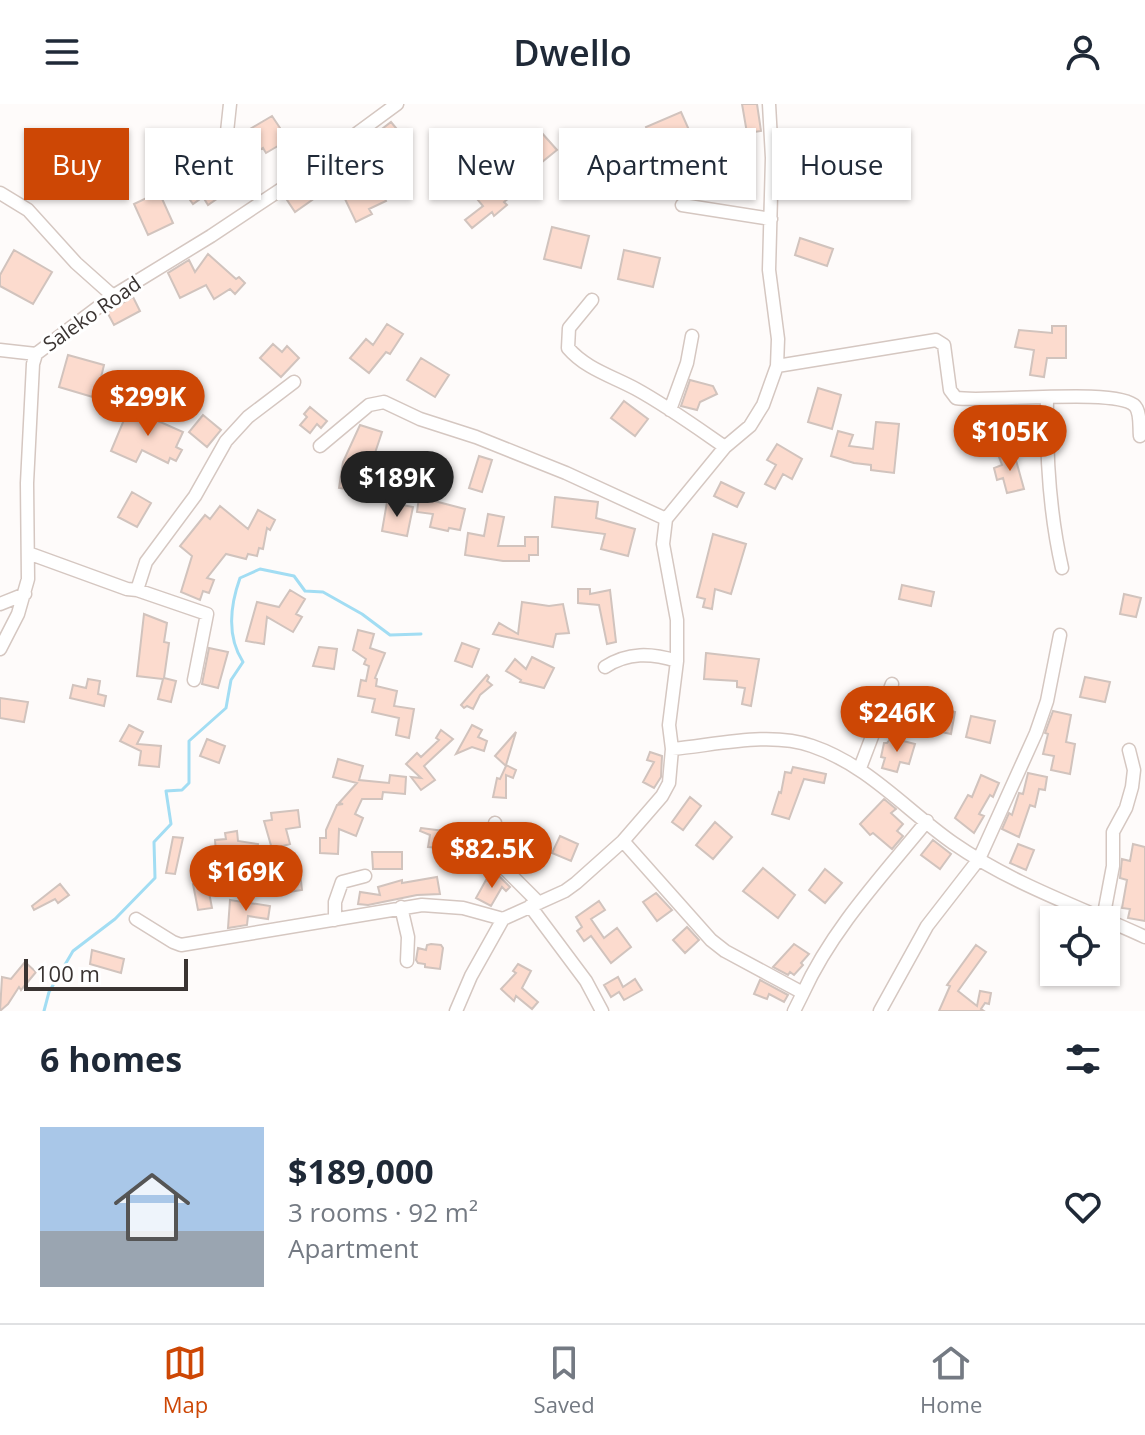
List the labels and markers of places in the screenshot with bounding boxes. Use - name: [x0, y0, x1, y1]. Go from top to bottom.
- pin: $299K: [92, 370, 204, 438]
- pin: $105K: [954, 405, 1066, 473]
- pin: $189K: [341, 451, 453, 519]
- pin: $246K: [841, 686, 953, 754]
- pin: $82.5K: [427, 822, 557, 890]
- pin: $169K: [190, 845, 302, 913]

